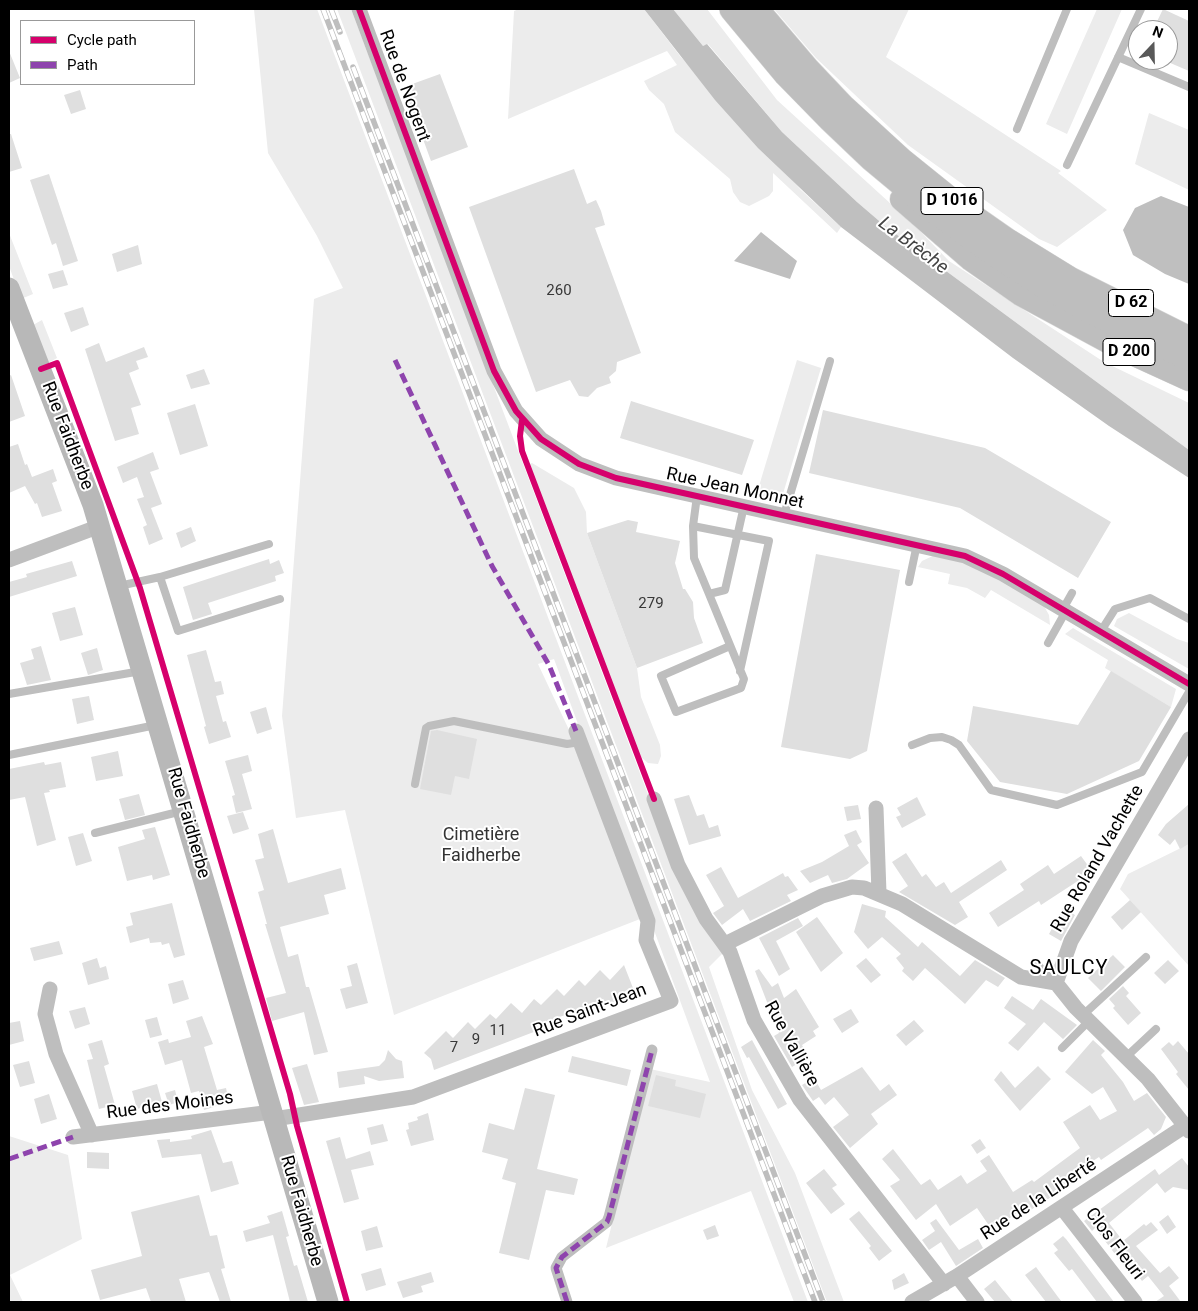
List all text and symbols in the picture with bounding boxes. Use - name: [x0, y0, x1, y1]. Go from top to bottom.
- legend: [20, 20, 195, 85]
- north arrow: [1128, 20, 1178, 70]
- text: N: [1151, 23, 1165, 41]
- street label: Rue de Nogent: [374, 27, 434, 145]
- text: Cycle path: [67, 31, 137, 49]
- text: Path: [67, 56, 98, 74]
- road number: D 1016: [921, 188, 983, 215]
- water label: La Brèche: [874, 212, 952, 280]
- house number: 260: [546, 282, 572, 300]
- road number: D 62: [1108, 290, 1154, 316]
- road number: D 200: [1103, 338, 1155, 366]
- street label: Rue Faidherbe: [36, 379, 98, 493]
- street label: Rue Jean Monnet: [664, 464, 806, 514]
- house number: 279: [638, 595, 664, 613]
- street label: Rue Faidherbe: [162, 765, 214, 881]
- street label: Rue Roland Vachette: [1047, 782, 1149, 936]
- park label: Cimetière Faidherbe: [441, 824, 521, 866]
- district label: SAULCY: [1029, 957, 1109, 981]
- street label: Rue Saint-Jean: [530, 979, 650, 1043]
- street label: Rue Vallière: [759, 998, 823, 1090]
- house number: 11: [490, 1022, 506, 1040]
- house number: 9: [472, 1031, 480, 1049]
- house number: 7: [450, 1039, 458, 1057]
- street label: Rue des Moines: [105, 1088, 235, 1124]
- street label: Rue Faidherbe: [275, 1153, 327, 1269]
- street label: Rue de la Liberté: [977, 1155, 1101, 1245]
- street label: Clos Fleuri: [1080, 1204, 1148, 1284]

